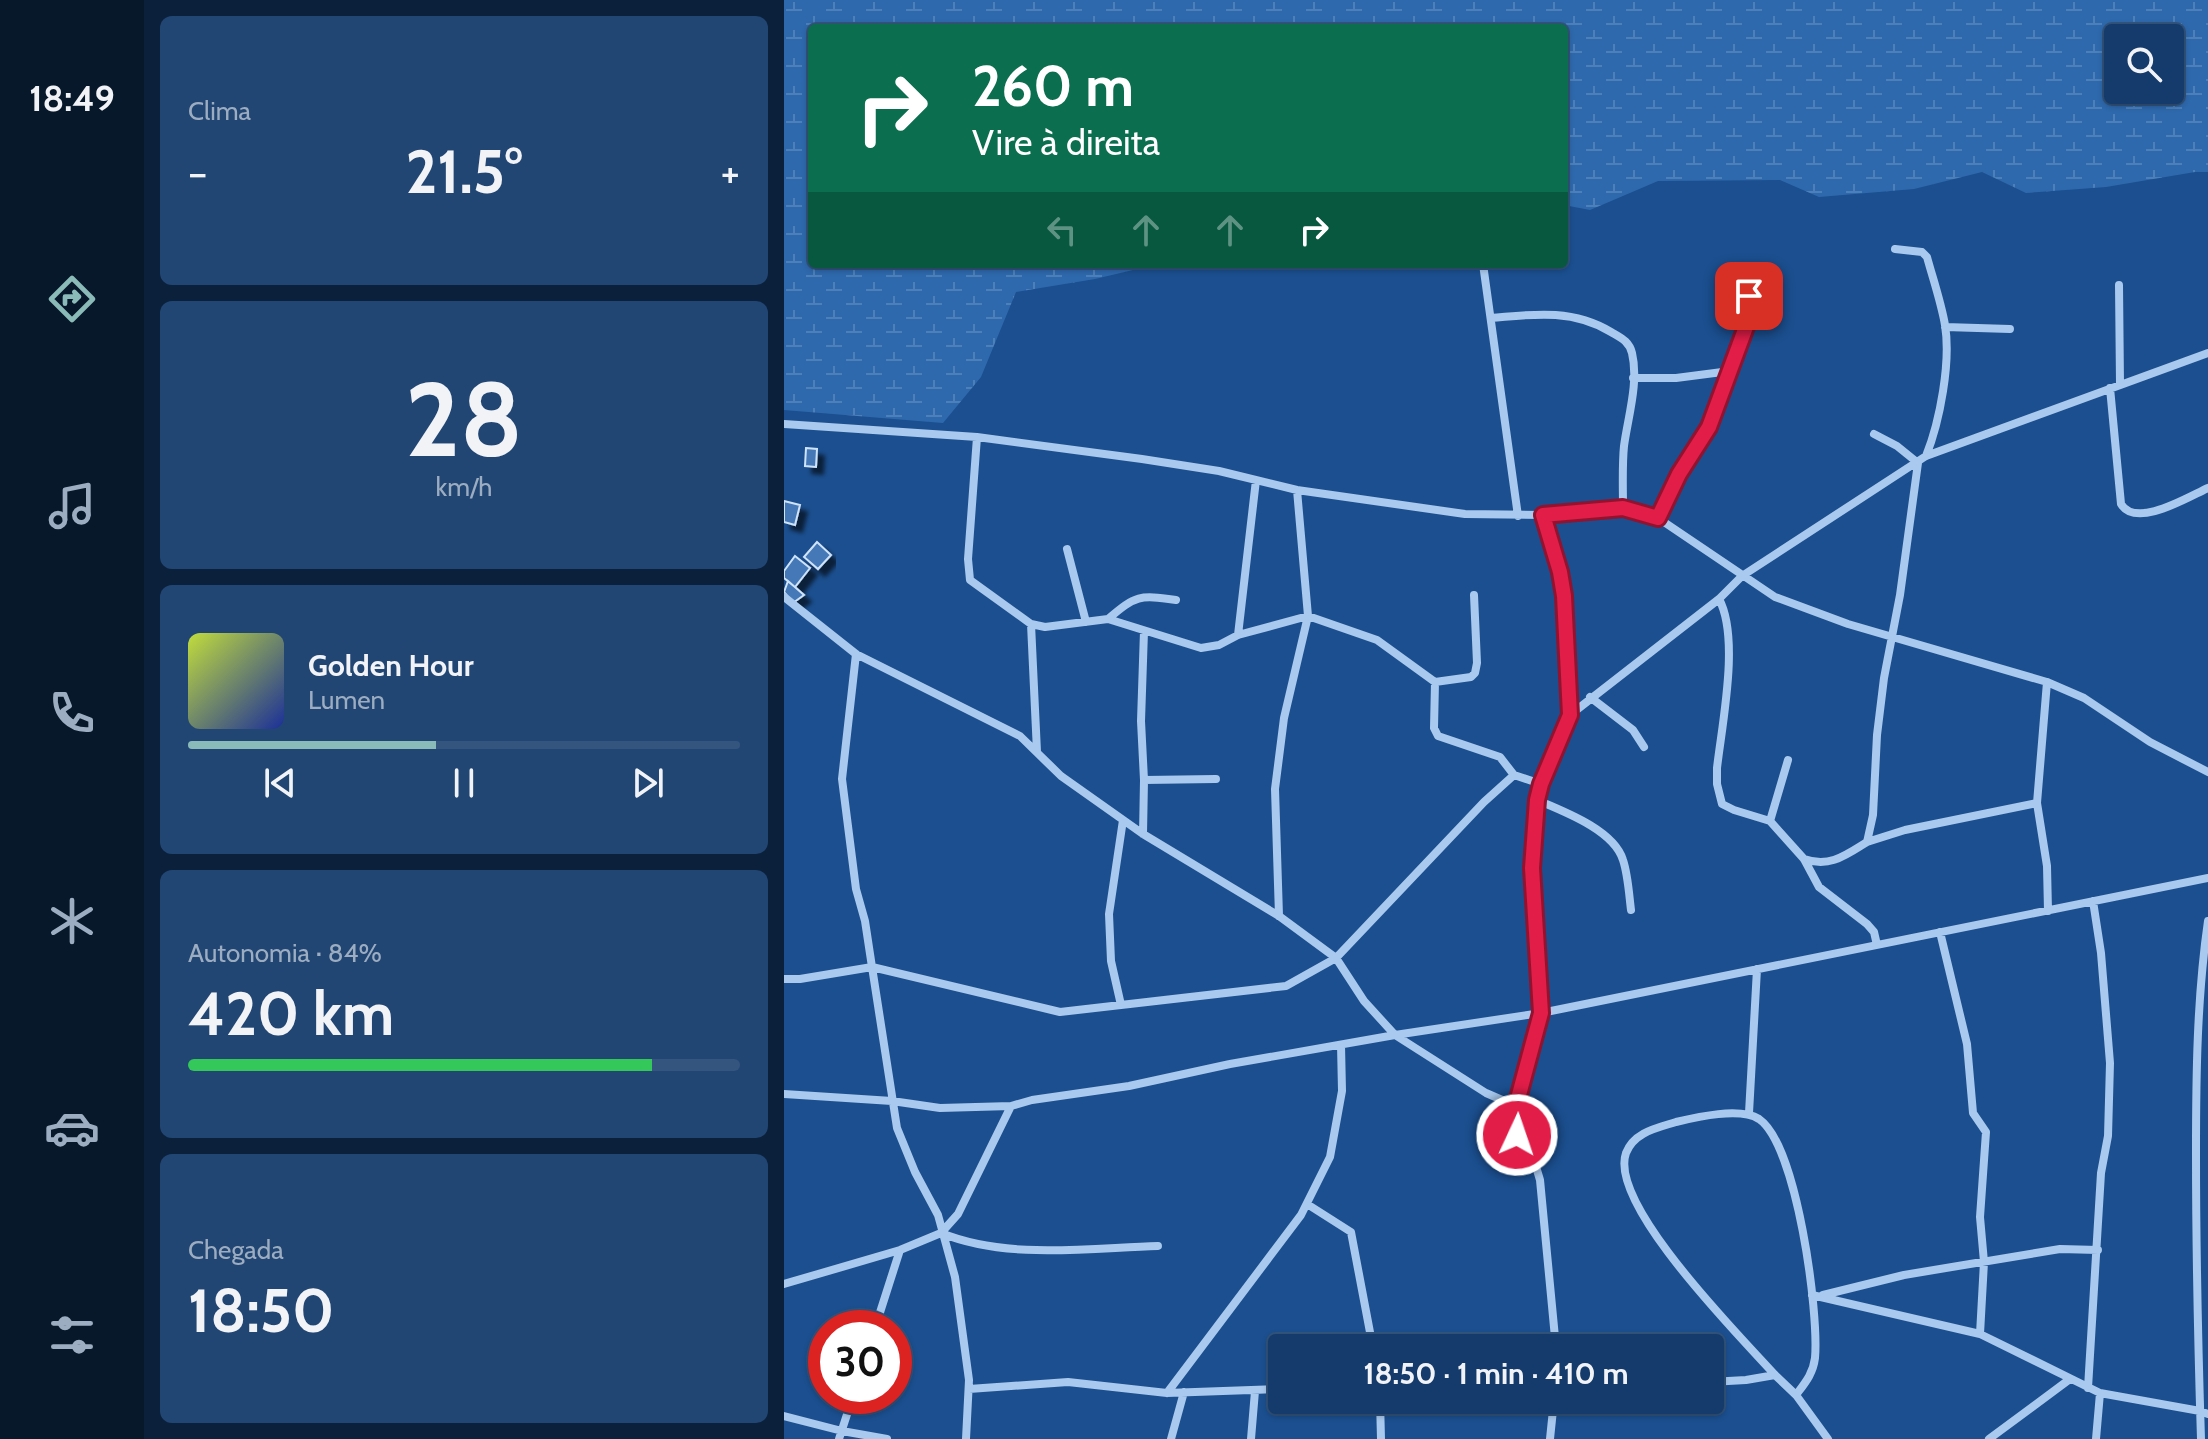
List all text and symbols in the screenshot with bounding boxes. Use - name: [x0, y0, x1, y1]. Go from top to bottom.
- map controls: [2104, 24, 2184, 104]
- button: search: [2104, 24, 2184, 104]
- text: 260 m: [972, 52, 1134, 120]
- icon: right: [840, 56, 944, 160]
- text: 18:49: [29, 76, 115, 120]
- text: Clima: [188, 95, 251, 127]
- text: Vire à direita: [972, 120, 1160, 164]
- text: 21.5°: [406, 135, 522, 208]
- text: −: [188, 146, 207, 199]
- text: +: [721, 146, 740, 199]
- icon: left: [1040, 208, 1084, 252]
- icon: ahead: [1124, 208, 1168, 252]
- icon: ahead: [1208, 208, 1252, 252]
- icon: right: [1292, 208, 1336, 252]
- pin: [1715, 262, 1783, 330]
- icon: directions: [44, 271, 100, 327]
- icon: arrive: [1727, 274, 1771, 318]
- text: 28: [405, 356, 523, 482]
- text: km/h: [436, 471, 492, 503]
- icon: music: [44, 478, 100, 534]
- text: Golden Hour: [308, 647, 474, 684]
- text: Lumen: [308, 684, 385, 716]
- icon: phone: [44, 685, 100, 741]
- icon: previous: [258, 761, 302, 805]
- icon: pause: [442, 761, 486, 805]
- icon: next: [626, 761, 670, 805]
- icon: climate: [44, 893, 100, 949]
- text: Autonomia · 84%: [188, 937, 382, 969]
- text: 420 km: [188, 977, 394, 1050]
- position arrow: [1475, 1093, 1559, 1177]
- icon: car: [44, 1100, 100, 1156]
- text: Chegada: [188, 1234, 284, 1266]
- text: 18:50: [188, 1274, 334, 1347]
- icon: filters: [44, 1307, 100, 1363]
- speed limit sign: 30: [808, 1310, 912, 1414]
- text: 18:50 · 1 min · 410 m: [1363, 1355, 1629, 1392]

